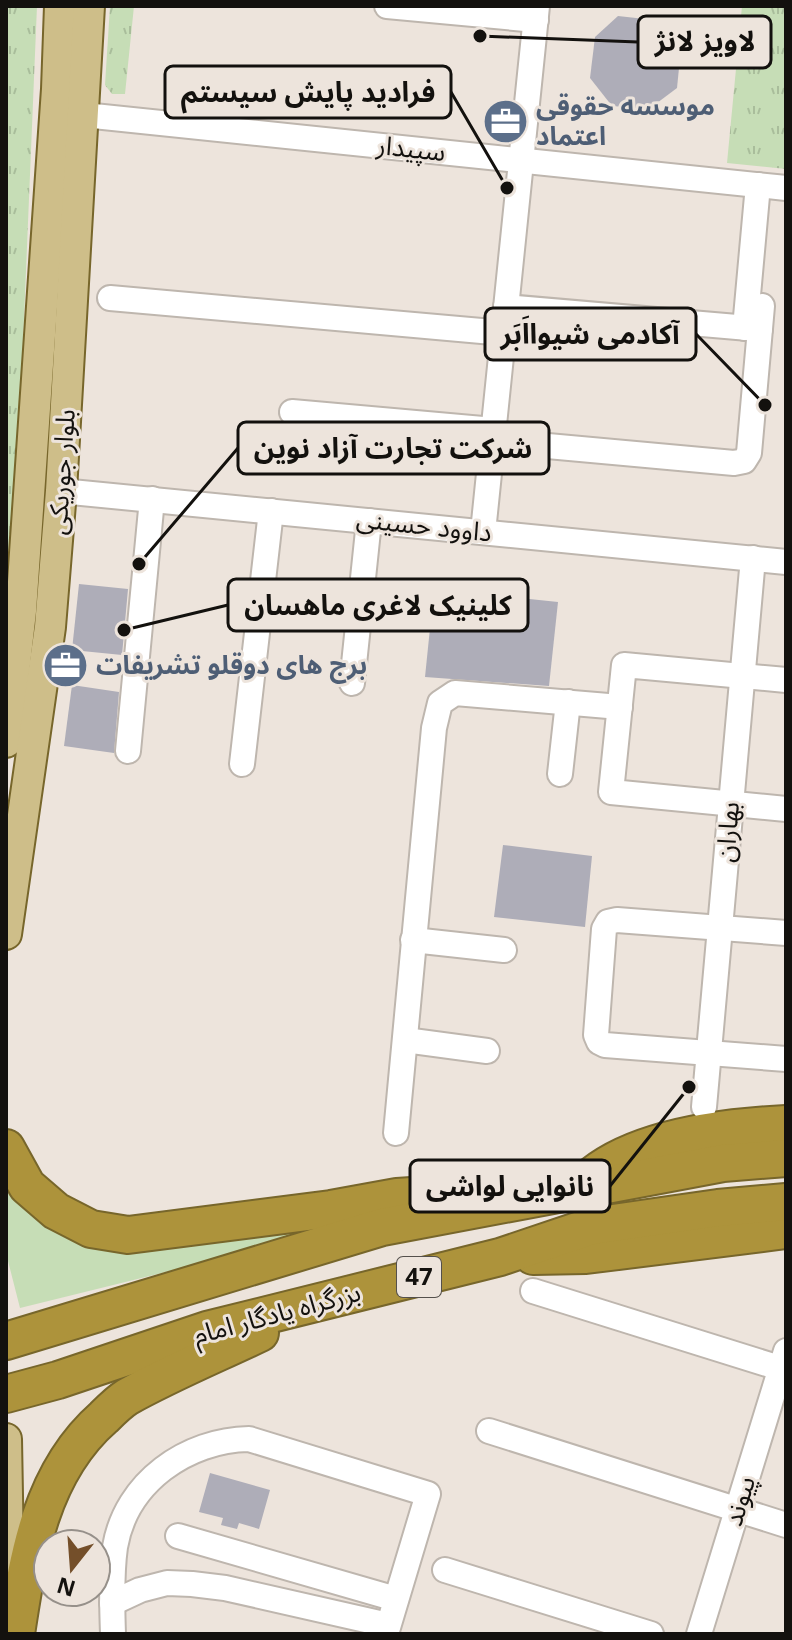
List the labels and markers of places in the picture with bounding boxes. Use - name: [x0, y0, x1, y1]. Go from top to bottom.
- callout: لاويز لانژ: [638, 16, 771, 68]
- callout: فرادید پایش سیستم: [165, 66, 451, 118]
- place label: موسسه حقوقی اعتماد: [536, 79, 715, 164]
- office icon: موسسه حقوقی اعتماد: [481, 97, 529, 145]
- callout: آکادمی شیوااَبَر: [485, 308, 696, 360]
- callout: شرکت تجارت آزاد نوین: [238, 422, 549, 474]
- callout: کلینیک لاغری ماهسان: [228, 579, 528, 631]
- place label: برج های دوقلو تشریفات: [96, 638, 367, 693]
- office icon: برج های دوقلو تشریفات: [41, 641, 89, 689]
- callout: نانوایی لواشی: [410, 1160, 610, 1212]

